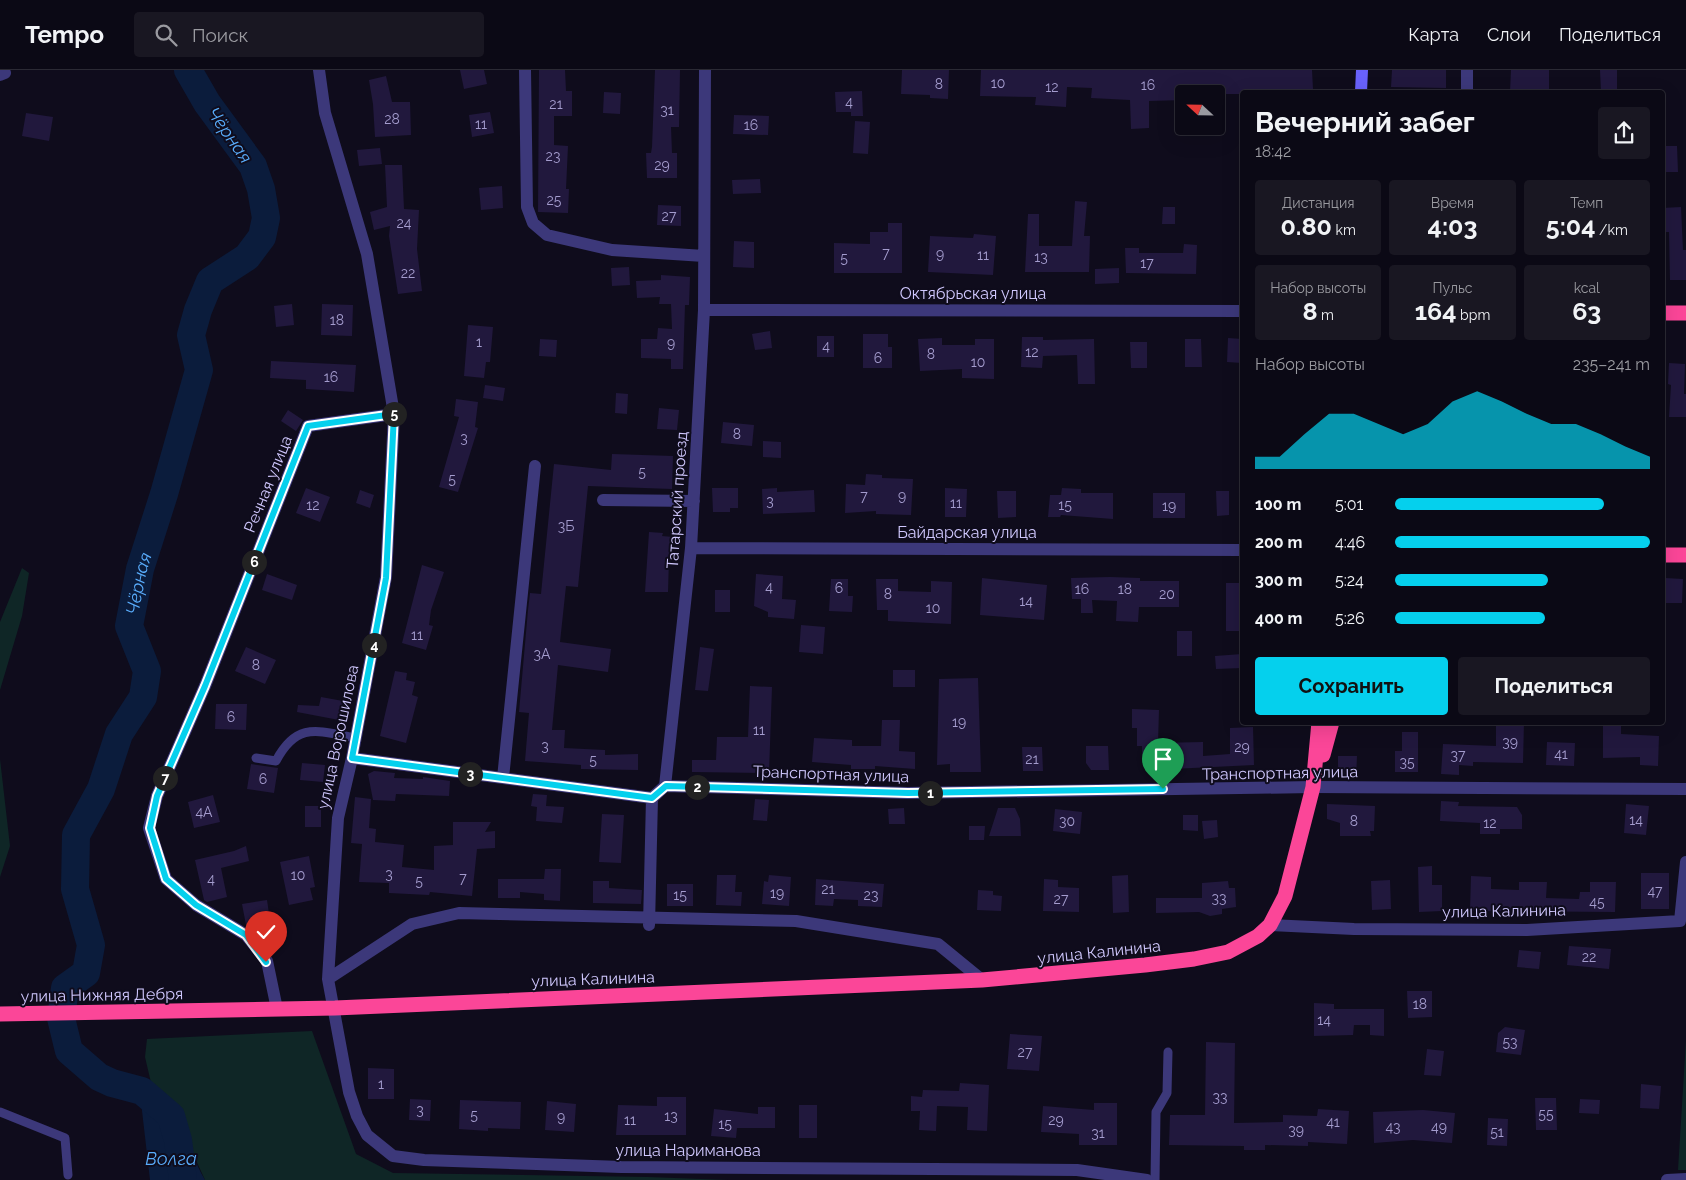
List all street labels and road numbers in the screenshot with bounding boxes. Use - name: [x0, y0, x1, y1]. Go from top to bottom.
- street label: Октябрьская улица: [900, 284, 1046, 303]
- street label: Татарский проезд: [663, 431, 691, 569]
- street label: Речная улица: [240, 433, 296, 535]
- street label: Байдарская улица: [897, 523, 1037, 542]
- street label: улица Ворошилова: [313, 663, 363, 811]
- street label: Транспортная улица: [753, 762, 909, 786]
- street label: Транспортная улица: [1202, 762, 1358, 784]
- street label: улица Калинина: [1442, 900, 1566, 922]
- street label: улица Калинина: [1036, 936, 1162, 968]
- street label: улица Калинина: [531, 967, 655, 991]
- street label: улица Нижняя Дебря: [21, 984, 183, 1006]
- street label: улица Нариманова: [615, 1141, 761, 1160]

